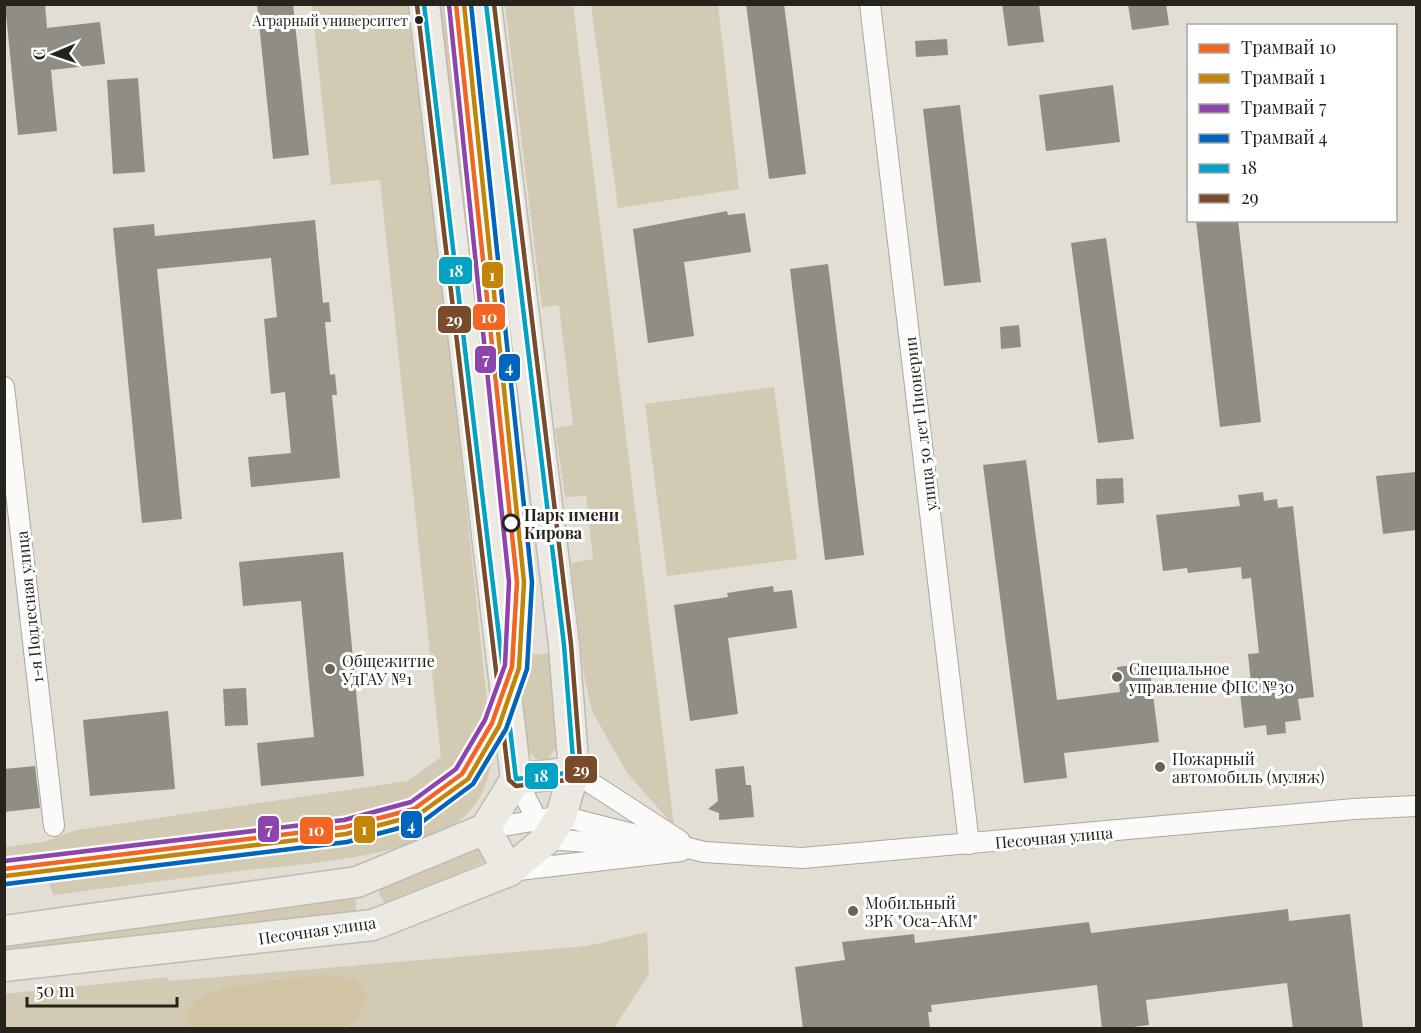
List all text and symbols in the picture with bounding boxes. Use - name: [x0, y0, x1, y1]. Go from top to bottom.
- place label: Аграрный университет: [252, 11, 408, 30]
- marker: Аграрный университет: [413, 14, 425, 26]
- north arrow: [24, 24, 84, 84]
- legend: [1187, 24, 1397, 222]
- text: Трамвай 10: [1241, 35, 1336, 59]
- text: С: [28, 49, 49, 61]
- text: Трамвай 1: [1241, 65, 1326, 89]
- text: Трамвай 7: [1241, 95, 1327, 119]
- text: Трамвай 4: [1241, 125, 1328, 149]
- text: 18: [1241, 155, 1257, 179]
- text: 29: [1241, 185, 1259, 209]
- line badge: 18: [438, 256, 473, 285]
- text: 18: [448, 260, 464, 281]
- line badge: 1: [481, 261, 504, 289]
- text: 1: [489, 264, 495, 285]
- line badge: 10: [472, 303, 506, 331]
- line badge: 29: [437, 305, 472, 334]
- text: 10: [481, 306, 497, 327]
- text: 29: [445, 309, 463, 330]
- street label: улица 50 лет Пионерии: [899, 336, 941, 513]
- line badge: 7: [474, 345, 497, 374]
- text: 7: [482, 348, 490, 369]
- line badge: 4: [498, 353, 521, 382]
- text: 4: [505, 356, 513, 377]
- place label: Парк имени Кирова: [524, 504, 620, 543]
- marker: Парк имени Кирова: [502, 514, 520, 532]
- street label: 1-я Подлесная улица: [11, 530, 47, 684]
- place label: Общежитие УдГАУ №1: [341, 650, 435, 689]
- place label: Специальное управление ФПС №30: [1128, 658, 1294, 697]
- marker: Общежитие УдГАУ №1: [323, 662, 337, 676]
- marker: Специальное управление ФПС №30: [1110, 670, 1124, 684]
- place label: Пожарный автомобиль (муляж): [1172, 748, 1325, 787]
- line badge: 29: [564, 755, 598, 784]
- text: 29: [572, 759, 590, 780]
- marker: Пожарный автомобиль (муляж): [1153, 760, 1167, 774]
- line badge: 18: [524, 762, 559, 790]
- text: 18: [533, 765, 549, 786]
- line badge: 4: [400, 810, 423, 839]
- text: 4: [407, 814, 415, 835]
- line badge: 7: [257, 815, 280, 843]
- line badge: 1: [353, 815, 376, 844]
- line badge: 10: [299, 816, 334, 845]
- text: 7: [265, 818, 273, 839]
- text: 1: [361, 818, 367, 839]
- text: 10: [308, 819, 324, 840]
- street label: Песочная улица: [994, 821, 1114, 853]
- place label: Мобильный ЗРК "Оса-АКМ": [865, 892, 978, 931]
- marker: Мобильный ЗРК "Оса-АКМ": [846, 904, 860, 918]
- street label: Песочная улица: [257, 911, 377, 949]
- scale bar: [27, 970, 177, 1008]
- text: 50 m: [36, 978, 75, 1002]

